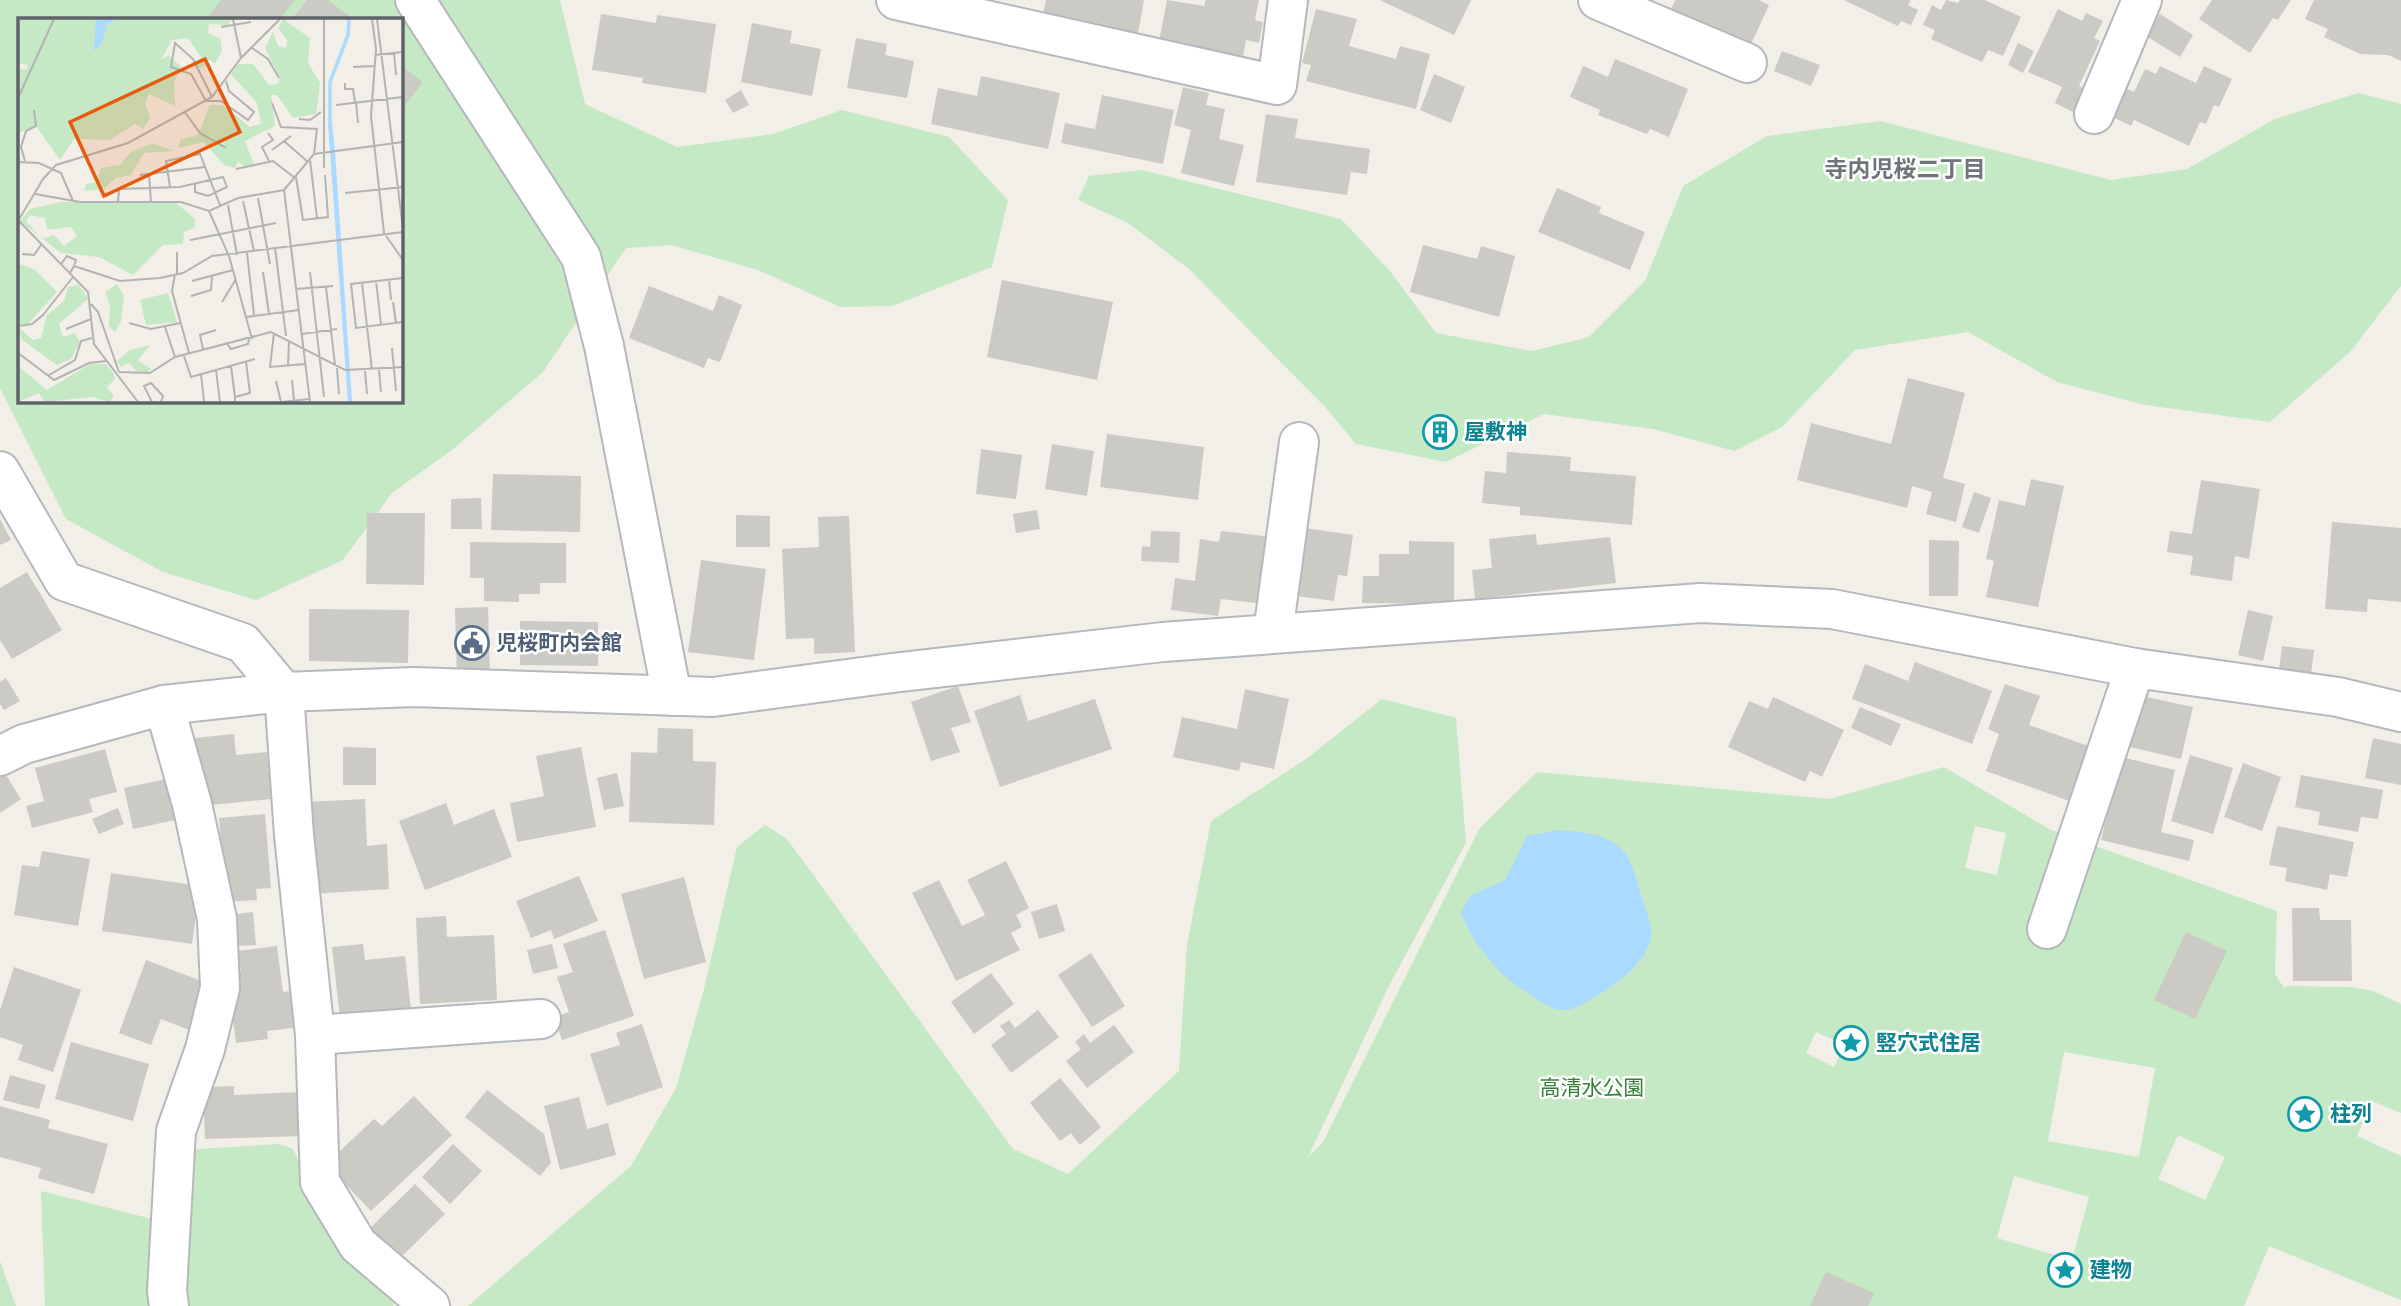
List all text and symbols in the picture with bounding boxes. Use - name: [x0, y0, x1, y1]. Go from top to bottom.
- inset map: [18, 18, 402, 402]
- district label: 寺内児桜二丁目: [1825, 154, 1986, 184]
- building icon: 屋敷神: [1421, 413, 1459, 451]
- place label: 屋敷神: [1464, 418, 1527, 445]
- public building icon: 児桜町内会館: [453, 624, 491, 662]
- place label: 児桜町内会館: [496, 629, 622, 656]
- place icon: 竪穴式住居: [1832, 1024, 1870, 1062]
- place label: 竪穴式住居: [1876, 1029, 1981, 1056]
- park label: 高清水公園: [1540, 1074, 1645, 1101]
- place icon: 柱列: [2286, 1095, 2324, 1133]
- place label: 柱列: [2330, 1100, 2372, 1127]
- place icon: 建物: [2046, 1251, 2084, 1289]
- place label: 建物: [2090, 1256, 2132, 1283]

